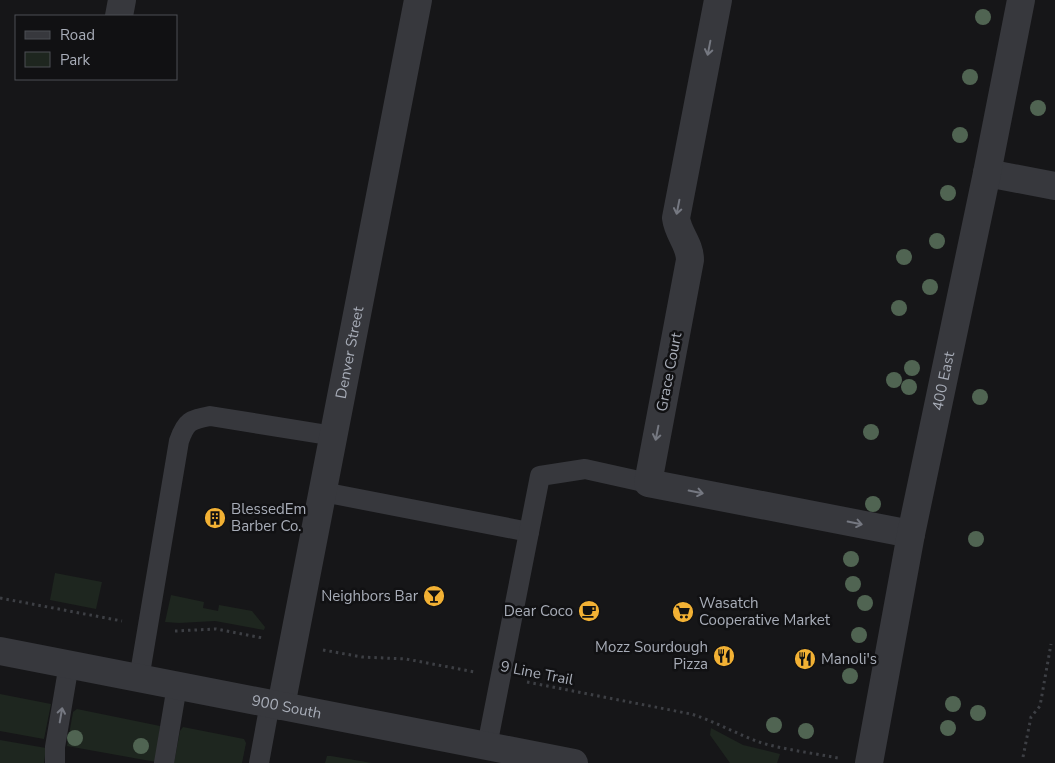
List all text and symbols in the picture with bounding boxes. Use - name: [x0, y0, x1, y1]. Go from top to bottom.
- legend: [15, 15, 178, 80]
- text: Road: [60, 25, 95, 45]
- one-way arrow: [704, 39, 714, 55]
- text: Park: [60, 50, 90, 70]
- one-way arrow: [673, 199, 683, 215]
- street label: Denver Street: [331, 304, 368, 400]
- street label: Grace Court: [652, 330, 687, 413]
- street label: 400 East: [927, 349, 959, 413]
- one-way arrow: [652, 425, 662, 441]
- one-way arrow: [687, 488, 703, 498]
- place label: BlessedEm Barber Co.: [231, 499, 306, 536]
- building icon: BlessedEm Barber Co.: [203, 506, 227, 530]
- one-way arrow: [847, 519, 863, 529]
- bar icon: Neighbors Bar: [422, 584, 446, 608]
- place label: Neighbors Bar: [321, 586, 419, 606]
- place label: Wasatch Cooperative Market: [699, 593, 831, 630]
- cafe icon: Dear Coco: [577, 599, 601, 623]
- supermarket icon: Wasatch Cooperative Market: [671, 600, 695, 624]
- place label: Dear Coco: [504, 601, 573, 621]
- place label: Mozz Sourdough Pizza: [595, 637, 708, 674]
- restaurant icon: Mozz Sourdough Pizza: [712, 644, 736, 668]
- restaurant icon: Manoli's: [793, 647, 817, 671]
- place label: Manoli's: [821, 649, 877, 669]
- street label: 9 Line Trail: [499, 656, 576, 690]
- street label: 900 South: [250, 690, 323, 724]
- one-way arrow: [57, 707, 67, 723]

